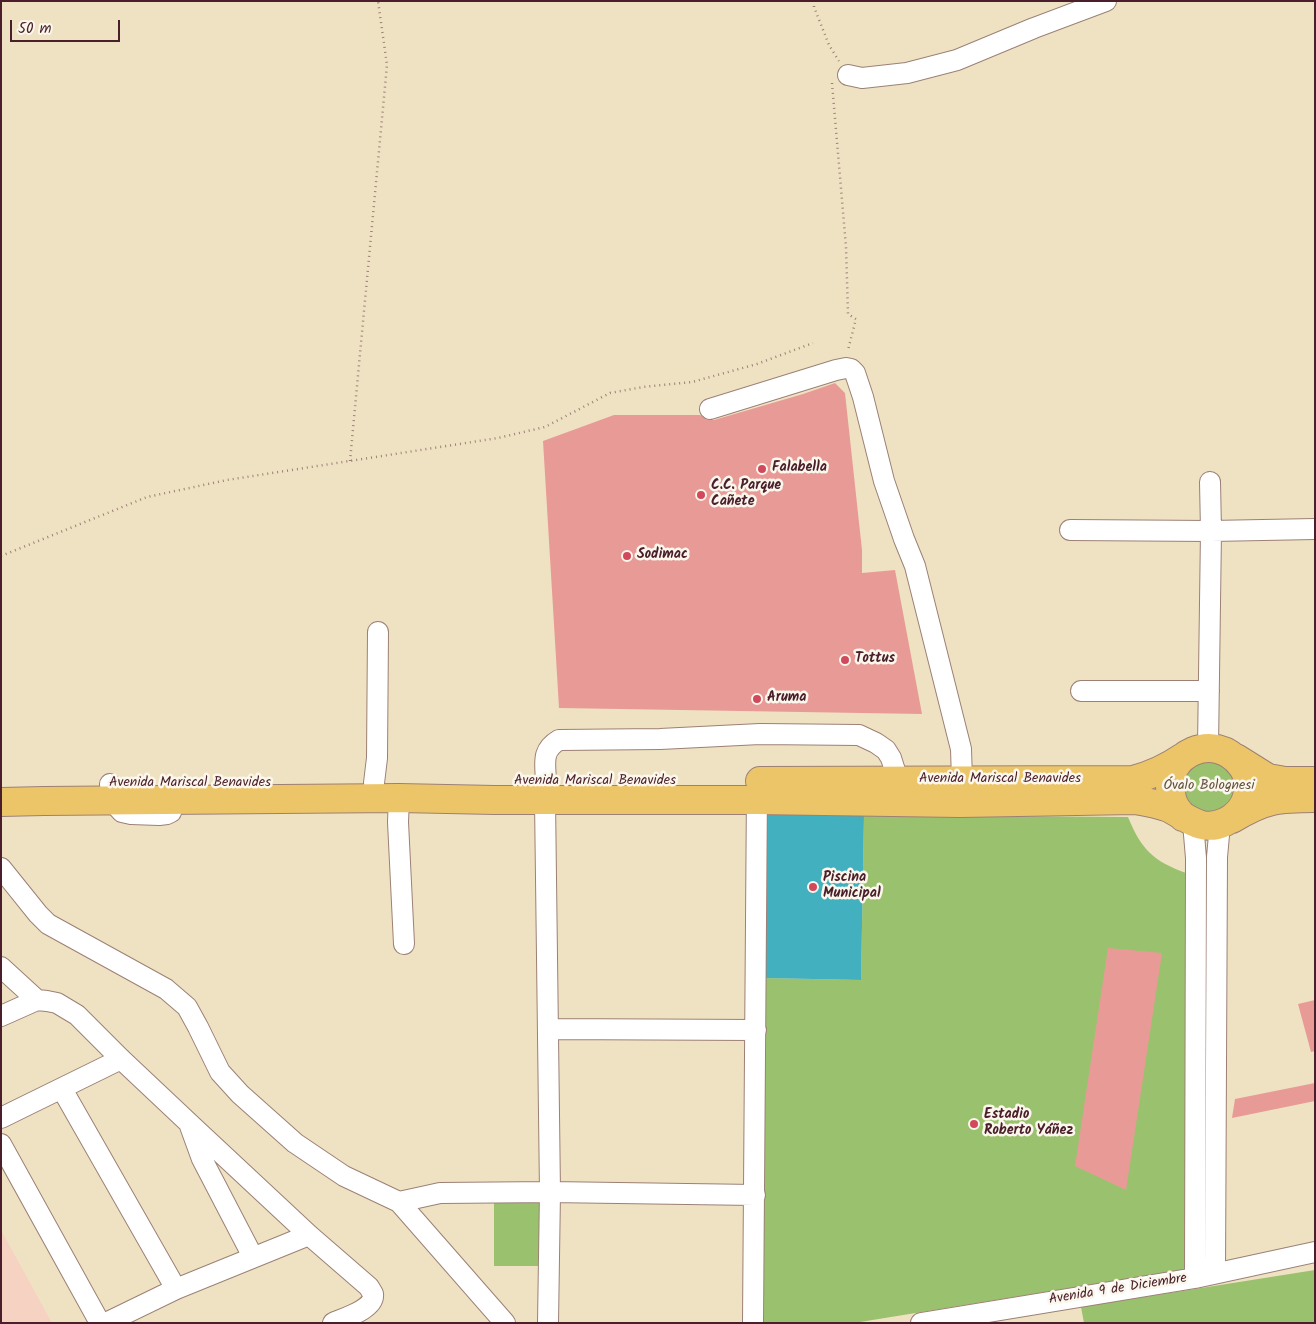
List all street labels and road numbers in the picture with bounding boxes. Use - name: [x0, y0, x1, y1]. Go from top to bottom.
- street label: Avenida Mariscal Benavides: [919, 772, 1081, 788]
- street label: Avenida Mariscal Benavides: [514, 774, 676, 790]
- street label: Avenida Mariscal Benavides: [109, 776, 271, 792]
- street label: Avenida 9 de Diciembre: [1048, 1271, 1188, 1309]

